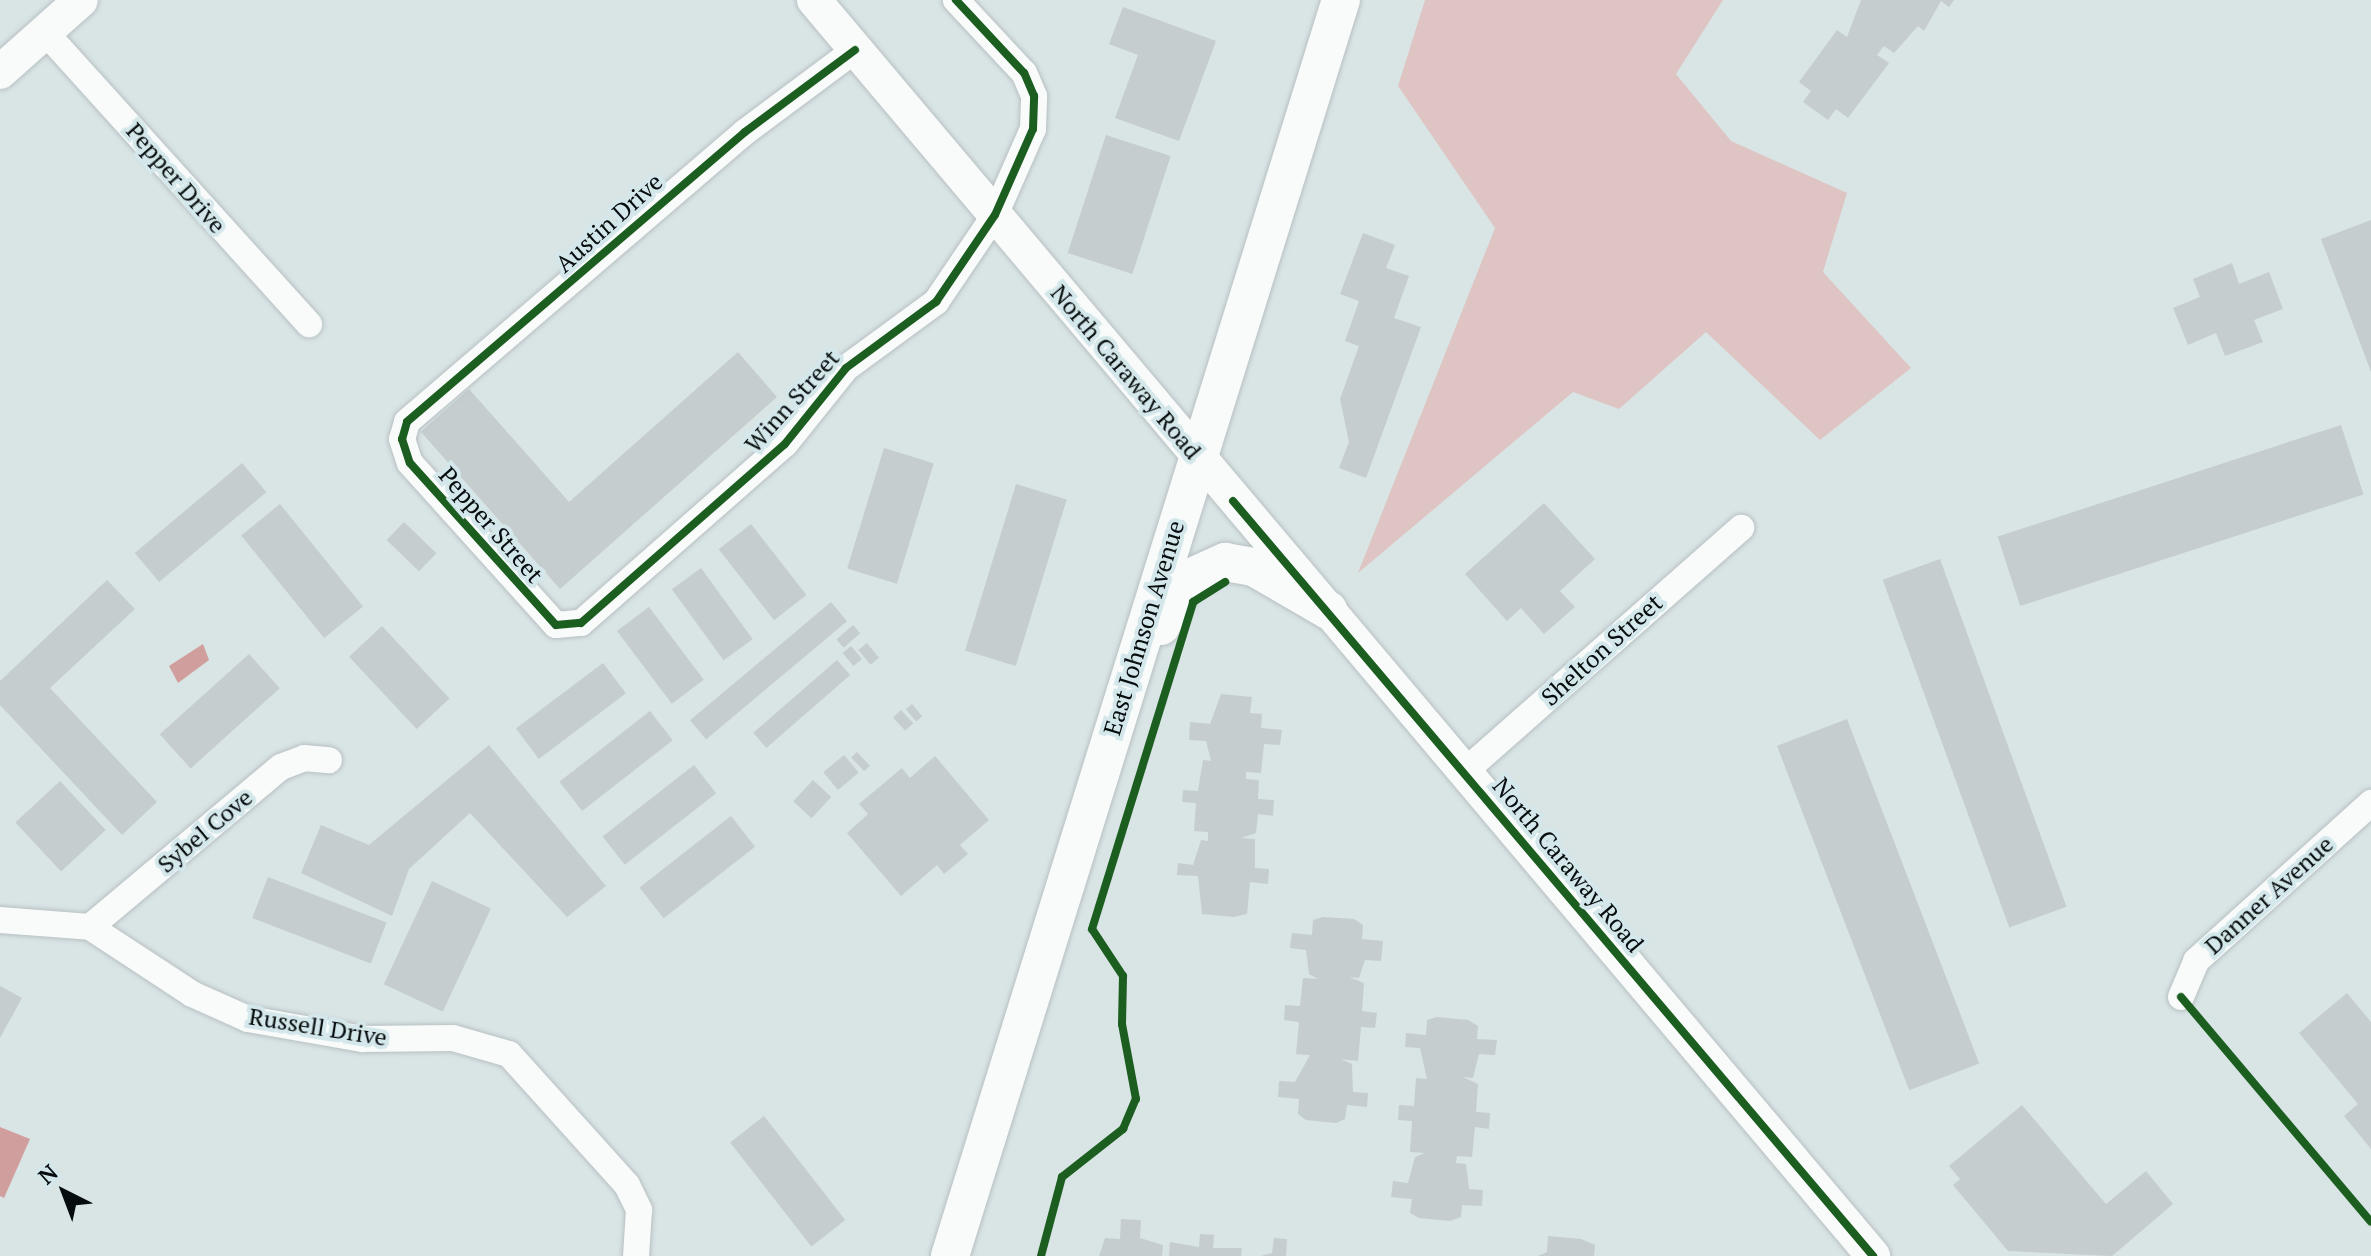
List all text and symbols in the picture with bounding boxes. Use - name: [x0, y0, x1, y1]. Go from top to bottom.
- street label: Pepper Drive: [120, 117, 232, 239]
- street label: Austin Drive: [550, 167, 668, 279]
- street label: North Caraway Road: [1045, 279, 1207, 465]
- street label: Winn Street: [738, 344, 846, 458]
- street label: Pepper Street: [433, 461, 549, 589]
- street label: East Johnson Avenue: [1098, 517, 1190, 739]
- street label: Shelton Street: [1536, 588, 1668, 712]
- street label: North Caraway Road: [1487, 772, 1649, 958]
- street label: Sybel Cove: [152, 783, 258, 879]
- street label: Danner Avenue: [2199, 830, 2339, 960]
- street label: Russell Drive: [247, 1002, 389, 1052]
- north arrow: [24, 1152, 104, 1232]
- text: N: [32, 1157, 64, 1190]

